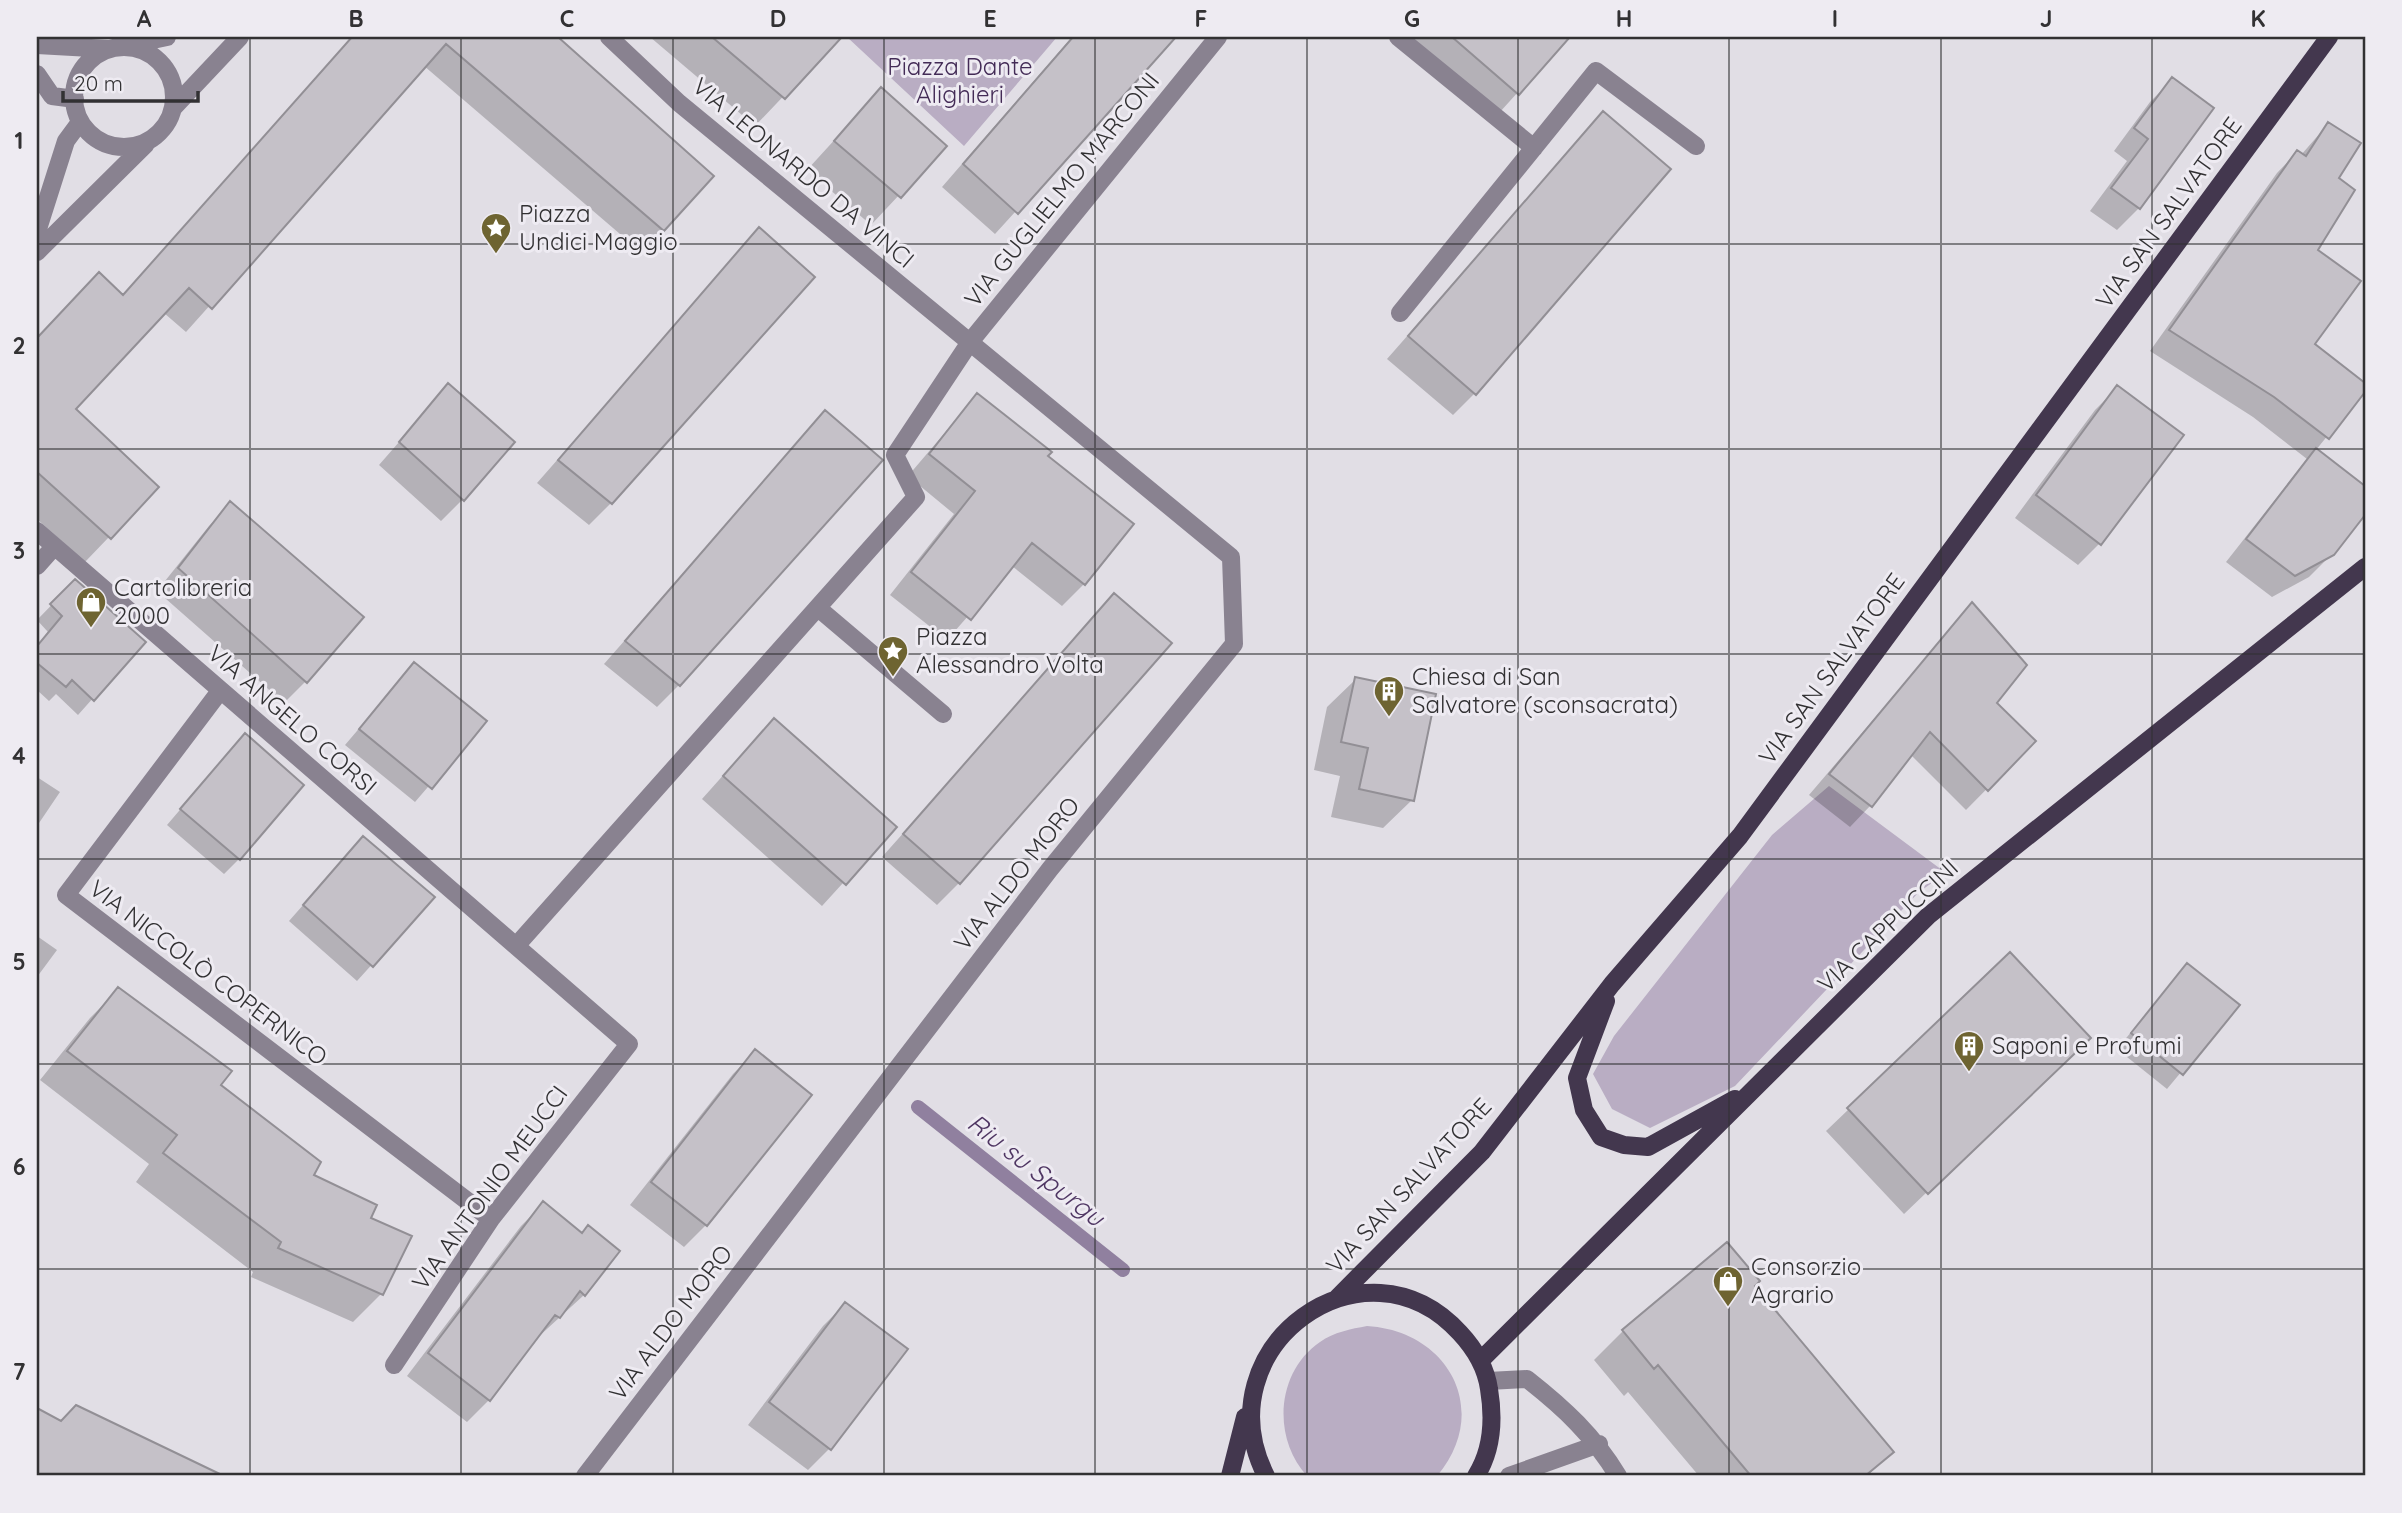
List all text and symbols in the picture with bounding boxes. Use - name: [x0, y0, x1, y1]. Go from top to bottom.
- text: A: [137, 4, 152, 33]
- text: B: [348, 4, 364, 33]
- text: C: [560, 4, 574, 33]
- text: D: [770, 4, 786, 33]
- text: E: [983, 4, 997, 33]
- text: F: [1195, 4, 1207, 33]
- text: G: [1404, 4, 1420, 33]
- text: H: [1616, 4, 1632, 33]
- text: I: [1832, 4, 1838, 33]
- text: J: [2040, 4, 2052, 33]
- text: K: [2250, 4, 2266, 33]
- park label: Piazza Dante Alighieri: [887, 51, 1033, 109]
- scale bar: [63, 60, 198, 104]
- street label: VIA GUGLIELMO MARCONI: [957, 66, 1165, 313]
- text: 20 m: [74, 70, 123, 96]
- street label: VIA LEONARDO DA VINCI: [687, 71, 921, 274]
- street label: VIA SAN SALVATORE: [2089, 111, 2248, 314]
- text: 1: [15, 126, 23, 155]
- place label: Piazza Undici Maggio: [519, 198, 678, 256]
- place icon: Piazza Undici Maggio: [479, 211, 513, 255]
- text: 2: [12, 331, 26, 360]
- text: 3: [13, 536, 25, 565]
- street label: VIA SAN SALVATORE: [1752, 567, 1911, 770]
- place label: Cartolibreria 2000: [114, 572, 252, 630]
- shop icon: Cartolibreria 2000: [74, 585, 108, 629]
- place label: Piazza Alessandro Volta: [916, 621, 1104, 679]
- place icon: Piazza Alessandro Volta: [876, 634, 910, 678]
- street label: VIA ANGELO CORSI: [202, 638, 383, 801]
- place label: Chiesa di San Salvatore (sconsacrata): [1412, 661, 1678, 719]
- building icon: Chiesa di San Salvatore (sconsacrata): [1372, 674, 1406, 718]
- text: 4: [12, 741, 26, 770]
- street label: VIA ALDO MORO: [947, 790, 1086, 956]
- street label: VIA CAPPUCCINI: [1811, 852, 1964, 998]
- street label: VIA NICCOLÒ COPERNICO: [84, 873, 334, 1072]
- text: 5: [12, 947, 26, 976]
- building icon: Saponi e Profumi: [1952, 1029, 1986, 1073]
- place label: Saponi e Profumi: [1992, 1030, 2182, 1060]
- street label: VIA ANTONIO MEUCCI: [405, 1079, 574, 1296]
- street label: VIA SAN SALVATORE: [1319, 1091, 1497, 1279]
- water label: Riu su Spurgu: [961, 1106, 1112, 1234]
- text: 6: [13, 1152, 25, 1181]
- street label: VIA ALDO MORO: [602, 1239, 738, 1406]
- place label: Consorzio Agrario: [1751, 1251, 1861, 1309]
- shop icon: Consorzio Agrario: [1711, 1264, 1745, 1308]
- text: 7: [13, 1357, 26, 1386]

